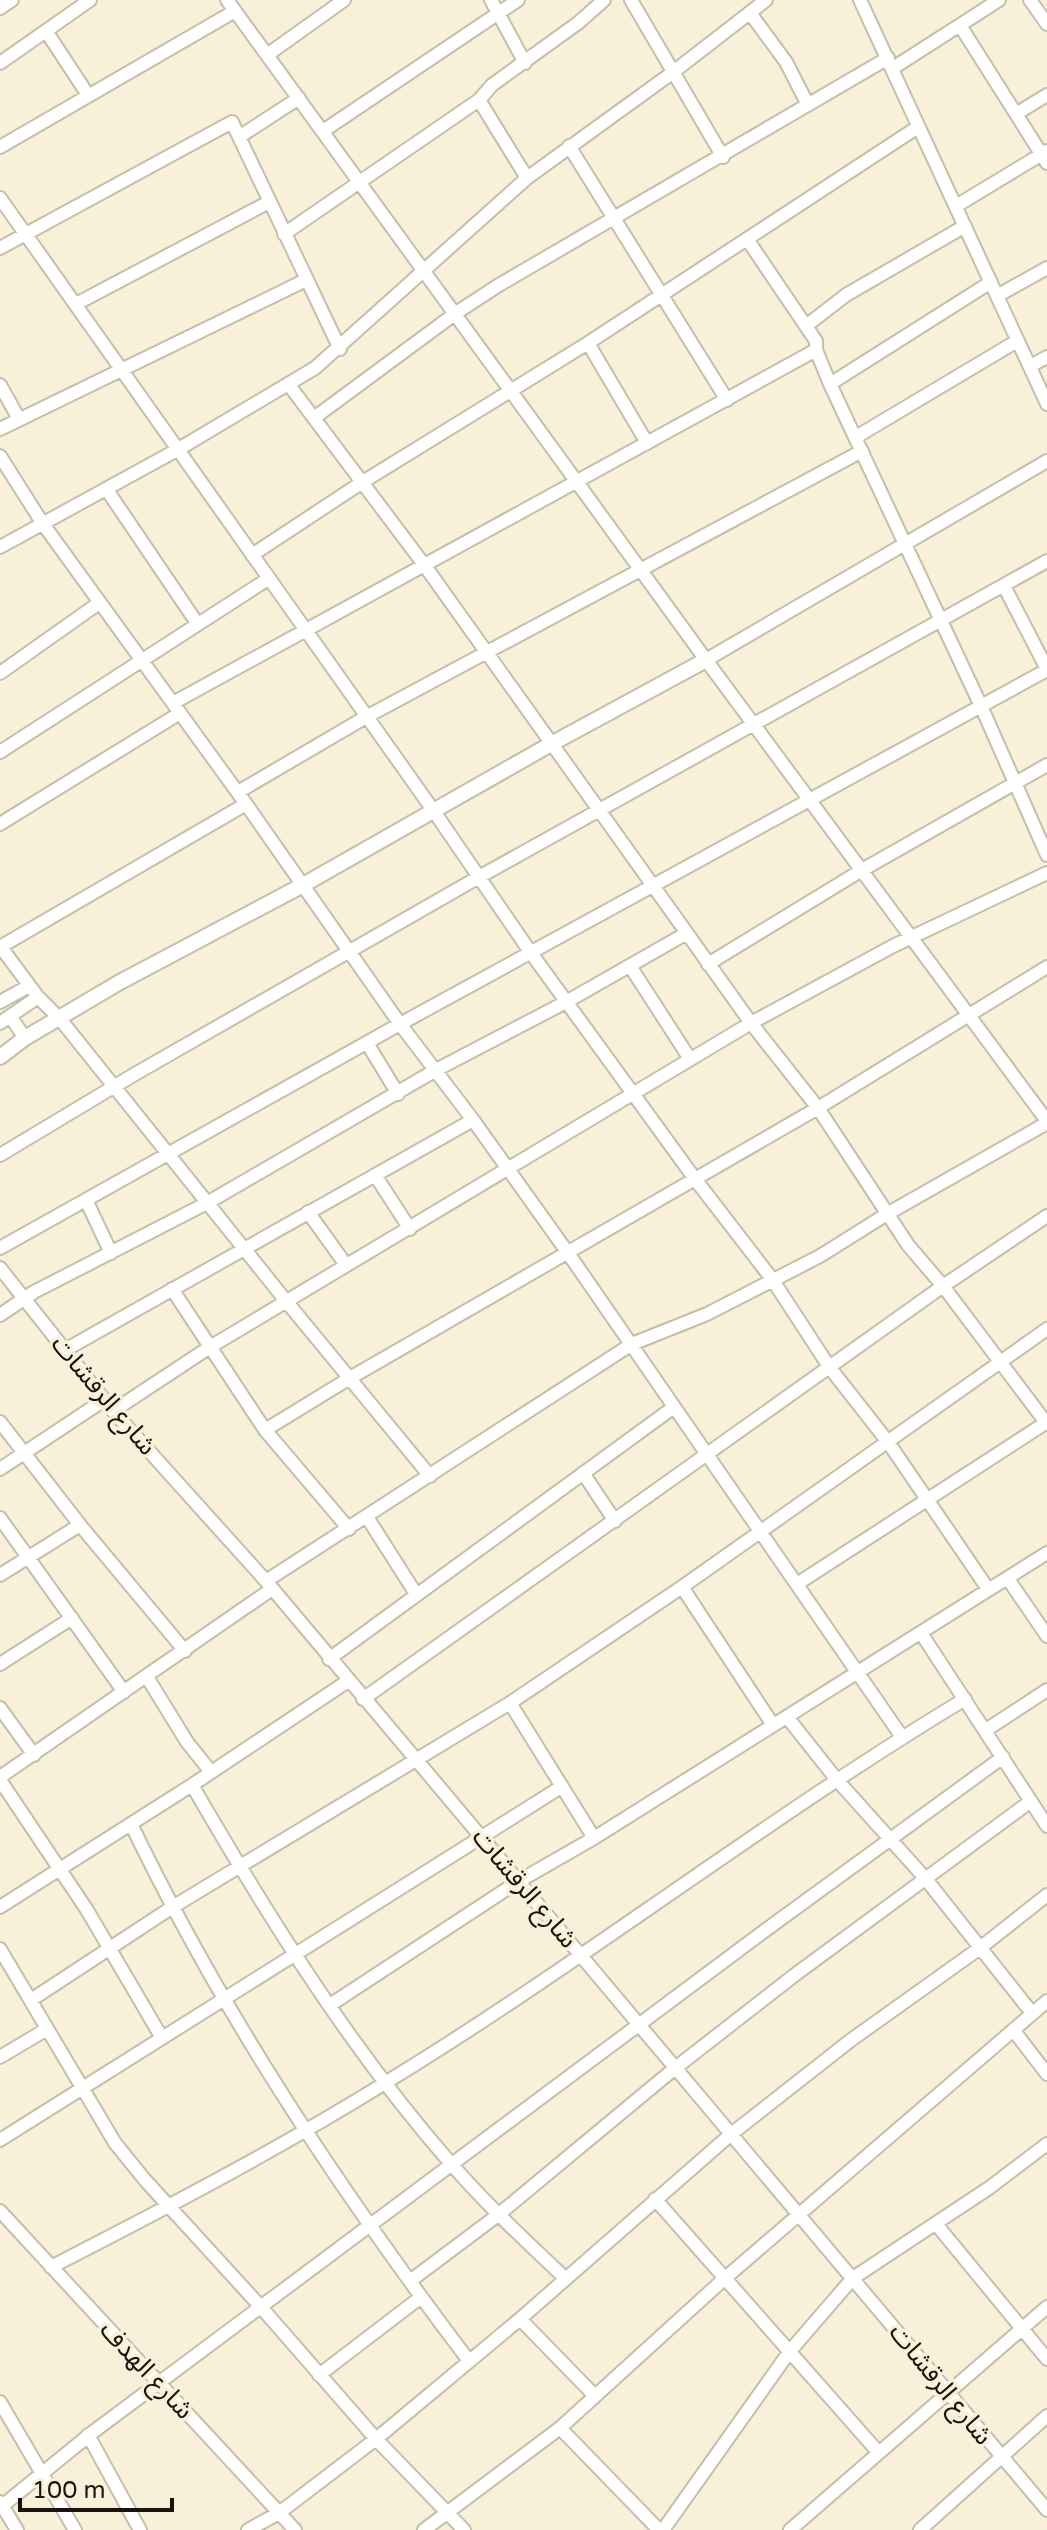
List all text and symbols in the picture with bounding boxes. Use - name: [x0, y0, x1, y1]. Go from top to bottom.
- street label: شارع الرقشات: [43, 1329, 163, 1463]
- street label: شارع الرقشات: [464, 1822, 584, 1956]
- street label: شارع الهدف: [92, 2314, 200, 2428]
- street label: شارع الرقشات: [880, 2317, 999, 2453]
- scale bar: [20, 2462, 172, 2512]
- text: 100 m: [32, 2476, 106, 2505]

